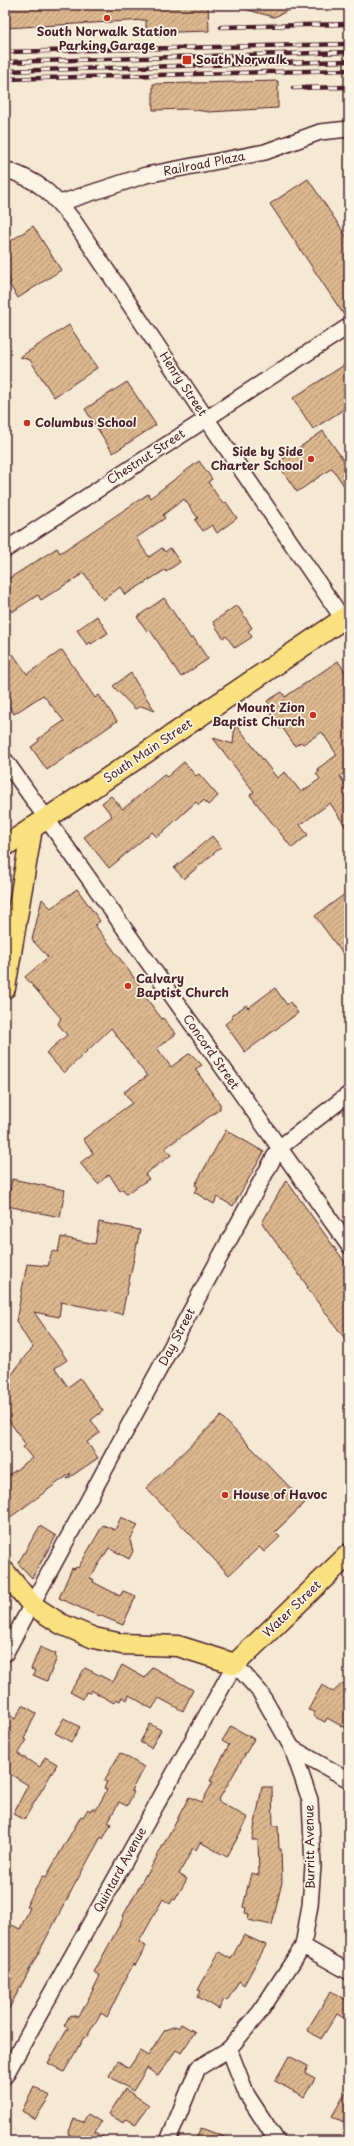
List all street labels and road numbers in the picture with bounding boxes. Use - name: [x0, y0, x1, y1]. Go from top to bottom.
- street label: Railroad Plaza: [161, 146, 247, 180]
- street label: Henry Street: [156, 348, 212, 419]
- street label: Chestnut Street: [103, 424, 188, 488]
- street label: South Main Street: [99, 714, 196, 787]
- street label: Concord Street: [179, 1010, 244, 1093]
- street label: Day Street: [153, 1304, 199, 1369]
- street label: Water Street: [258, 1576, 325, 1641]
- street label: Burritt Avenue: [299, 1804, 319, 1889]
- street label: Quintard Avenue: [88, 1823, 150, 1915]

